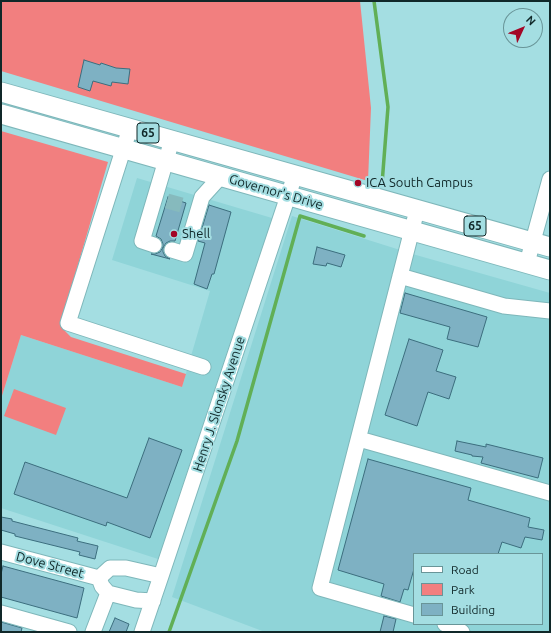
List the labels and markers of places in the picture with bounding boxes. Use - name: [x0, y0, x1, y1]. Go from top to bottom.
- place label: ICA South Campus: [366, 175, 473, 191]
- marker: ICA South Campus: [353, 178, 363, 188]
- place label: Shell: [182, 226, 210, 242]
- marker: Shell: [169, 229, 179, 239]

